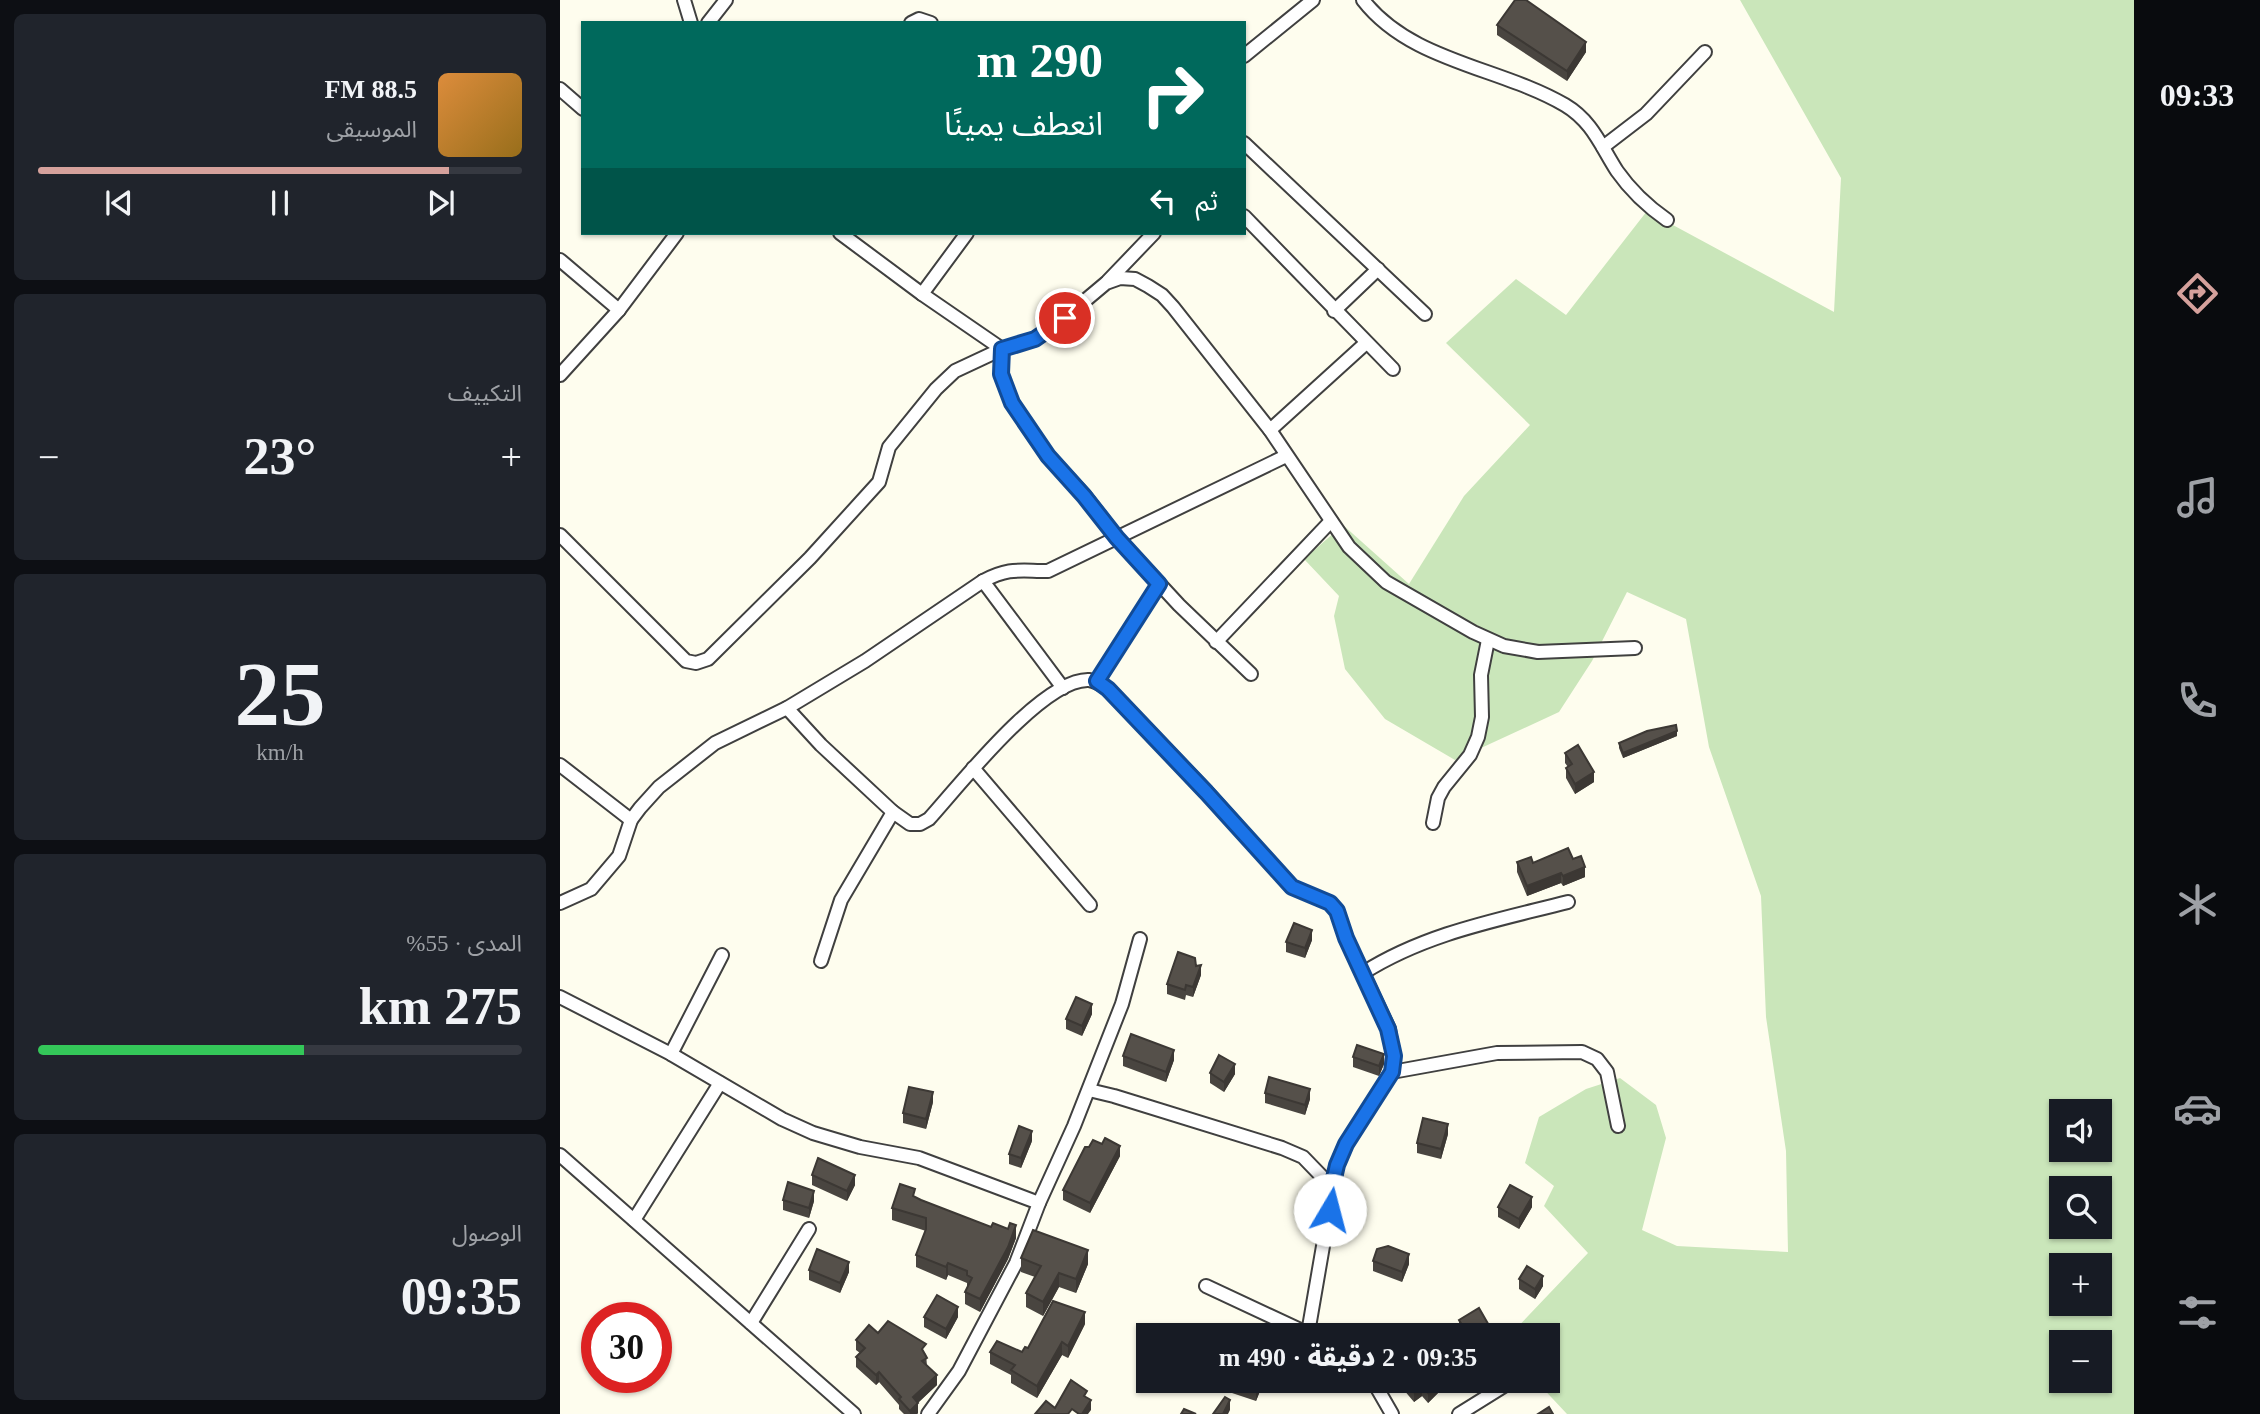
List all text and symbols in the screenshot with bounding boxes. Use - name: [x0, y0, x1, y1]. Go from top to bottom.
- text: 290 m: [976, 33, 1103, 88]
- icon: right: [1127, 49, 1218, 140]
- text: 88.5 FM: [325, 75, 417, 104]
- text: 09:33: [2160, 77, 2234, 113]
- text: انعطف يمينًا: [944, 106, 1103, 142]
- text: الموسيقى: [326, 117, 417, 142]
- icon: left: [1144, 182, 1182, 220]
- icon: previous: [100, 184, 138, 222]
- icon: pause: [261, 184, 299, 222]
- icon: next: [422, 184, 460, 222]
- text: ثم: [1196, 187, 1218, 216]
- icon: directions: [2173, 269, 2222, 318]
- pin: [1035, 288, 1095, 348]
- icon: arrive: [1046, 299, 1084, 337]
- text: التكييف: [448, 381, 522, 406]
- text: 23°: [244, 428, 316, 485]
- text: −: [38, 436, 59, 478]
- text: +: [501, 436, 522, 478]
- icon: music: [2173, 473, 2222, 522]
- text: 25: [235, 644, 326, 745]
- icon: phone: [2173, 676, 2222, 725]
- text: km/h: [256, 740, 304, 765]
- icon: climate: [2173, 880, 2222, 929]
- text: المدى · 55%: [406, 931, 522, 956]
- text: 275 km: [359, 978, 522, 1035]
- icon: car: [2173, 1084, 2222, 1133]
- map controls: [2049, 1099, 2112, 1393]
- button: sound: [2049, 1099, 2112, 1162]
- position arrow: [1293, 1173, 1367, 1247]
- button: search: [2049, 1176, 2112, 1239]
- text: الوصول: [452, 1221, 522, 1246]
- button: +: [2049, 1253, 2112, 1316]
- text: 09:35: [401, 1268, 522, 1325]
- icon: filters: [2173, 1288, 2222, 1337]
- speed limit sign: 30: [581, 1302, 672, 1393]
- button: −: [2049, 1330, 2112, 1393]
- text: 09:35 · 2 دقيقة · 490 m: [1219, 1343, 1477, 1372]

